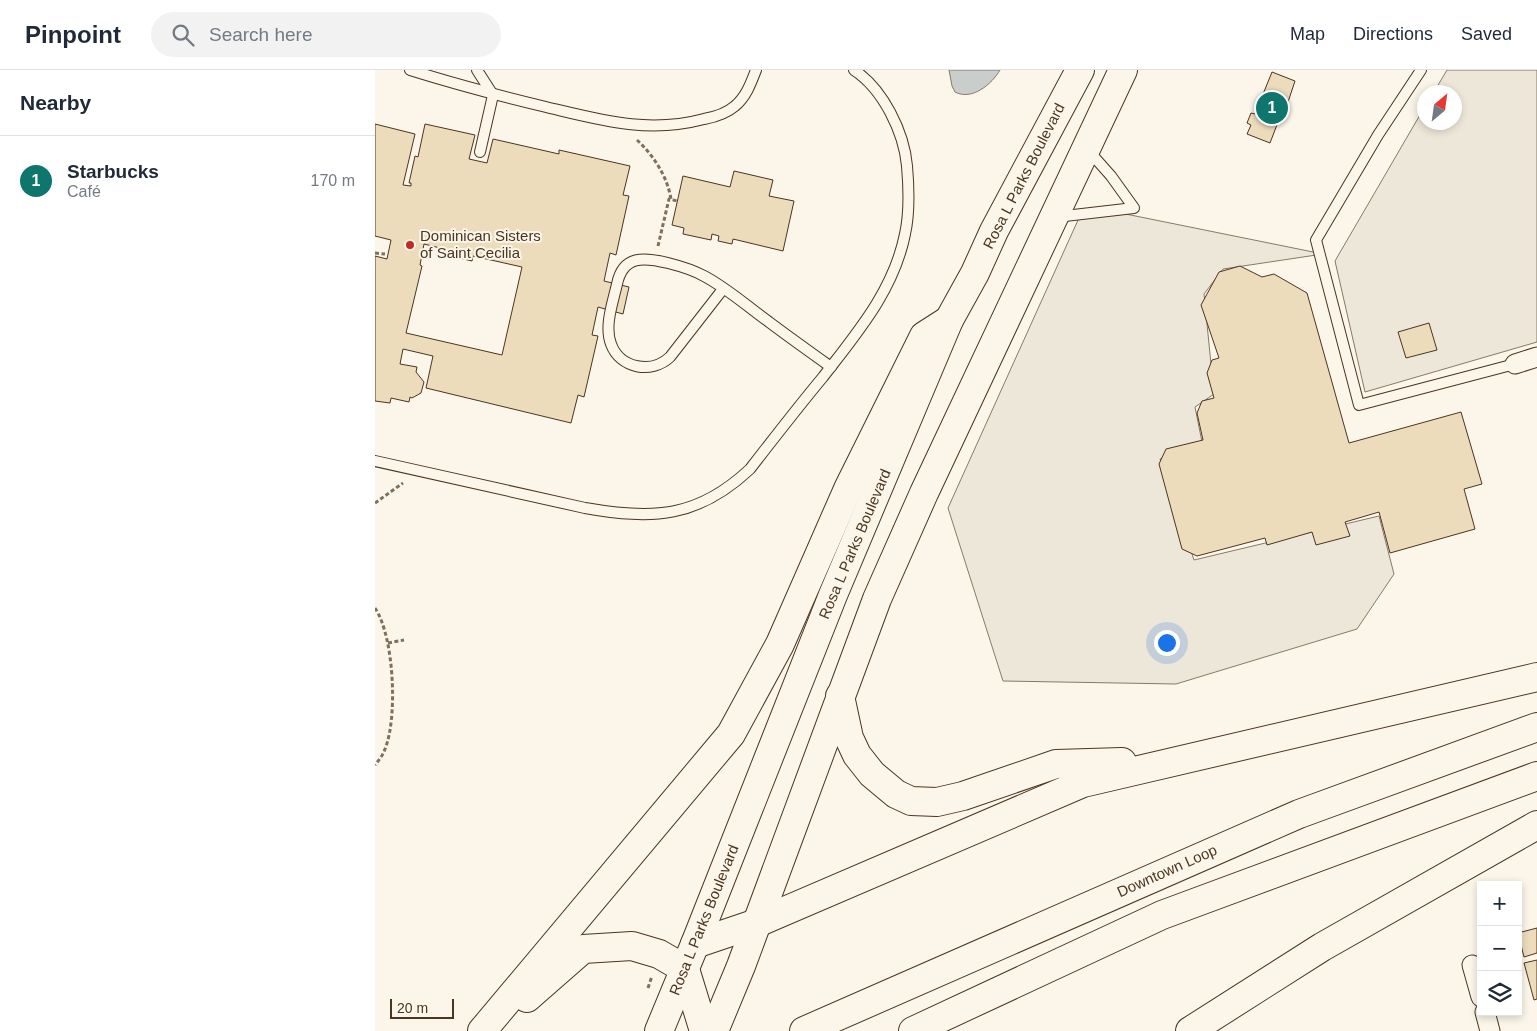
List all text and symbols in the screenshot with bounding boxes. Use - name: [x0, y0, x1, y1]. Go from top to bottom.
- search box: [151, 12, 501, 57]
- text: Pinpoint: [25, 21, 121, 48]
- icon: search: [169, 21, 197, 49]
- text: Search here: [209, 24, 313, 45]
- text: Map: [1290, 24, 1325, 44]
- text: Directions: [1353, 24, 1433, 44]
- text: Saved: [1461, 24, 1512, 44]
- north arrow: [1417, 85, 1462, 130]
- pin: 1: [1256, 89, 1288, 127]
- text: Nearby: [20, 91, 91, 114]
- street label: Rosa L Parks Boulevard: [979, 100, 1068, 251]
- text: Starbucks: [67, 161, 159, 182]
- text: 1: [32, 172, 40, 189]
- text: 170 m: [311, 172, 355, 189]
- text: Café: [67, 183, 101, 200]
- place label: Dominican Sisters of Saint Cecilia: [420, 227, 541, 261]
- marker: Dominican Sisters of Saint Cecilia: [404, 239, 416, 251]
- street label: Rosa L Parks Boulevard: [815, 466, 894, 621]
- your location: [1154, 630, 1180, 656]
- street label: Downtown Loop: [1114, 841, 1219, 900]
- street label: Rosa L Parks Boulevard: [665, 842, 742, 998]
- map controls: [1477, 881, 1522, 1016]
- button: +: [1477, 881, 1522, 926]
- button: −: [1477, 926, 1522, 971]
- button: layers: [1477, 971, 1522, 1016]
- scale bar: [390, 996, 454, 1019]
- text: 20 m: [397, 1000, 428, 1016]

